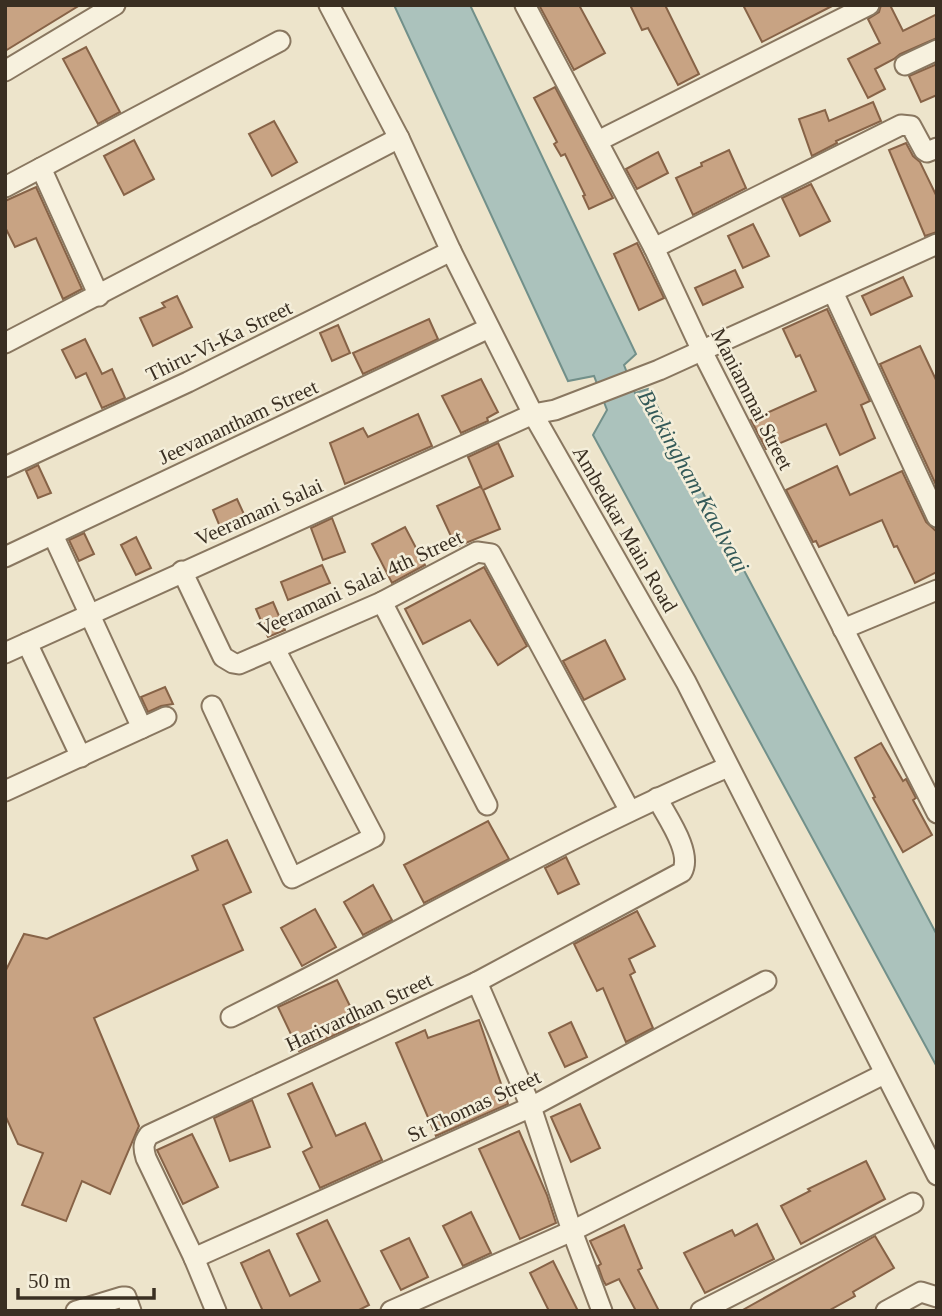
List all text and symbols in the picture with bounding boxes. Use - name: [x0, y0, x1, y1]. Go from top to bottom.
- street label: Thiru-Vi-Ka Street: [142, 295, 296, 387]
- street label: Maniammai Street: [706, 324, 798, 474]
- street label: Jeevanantham Street: [154, 374, 322, 469]
- water label: Buckingham Kaalvaai: [633, 386, 754, 577]
- street label: Ambedkar Main Road: [568, 442, 683, 617]
- street label: Veeramani Salai: [192, 473, 327, 551]
- street label: Veeramani Salai 4th Street: [254, 525, 466, 641]
- street label: Harivardhan Street: [282, 967, 436, 1057]
- street label: St Thomas Street: [404, 1065, 545, 1147]
- scale bar: [18, 1256, 154, 1300]
- text: 50 m: [28, 1269, 71, 1293]

